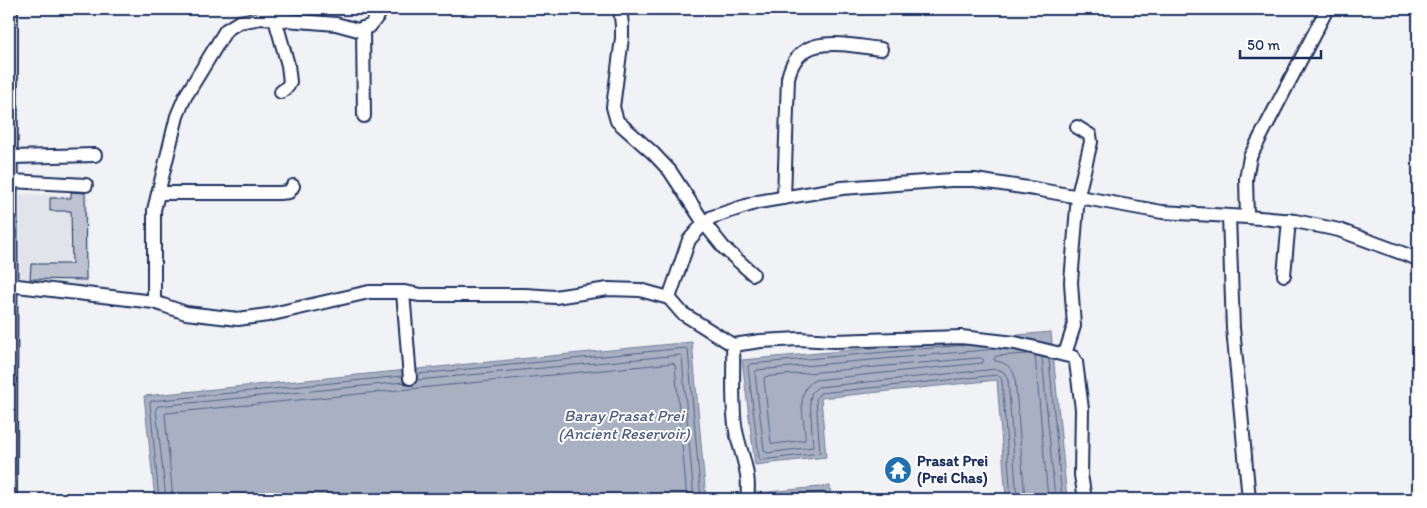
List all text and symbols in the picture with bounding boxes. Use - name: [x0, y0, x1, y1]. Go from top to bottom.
- scale bar: [1240, 28, 1321, 60]
- text: 50 m: [1247, 36, 1280, 54]
- water label: Baray Prasat Prei (Ancient Reservoir): [558, 406, 691, 443]
- place label: Prasat Prei (Prei Chas): [917, 452, 988, 488]
- temple icon: Prasat Prei (Prei Chas): [883, 455, 913, 485]

